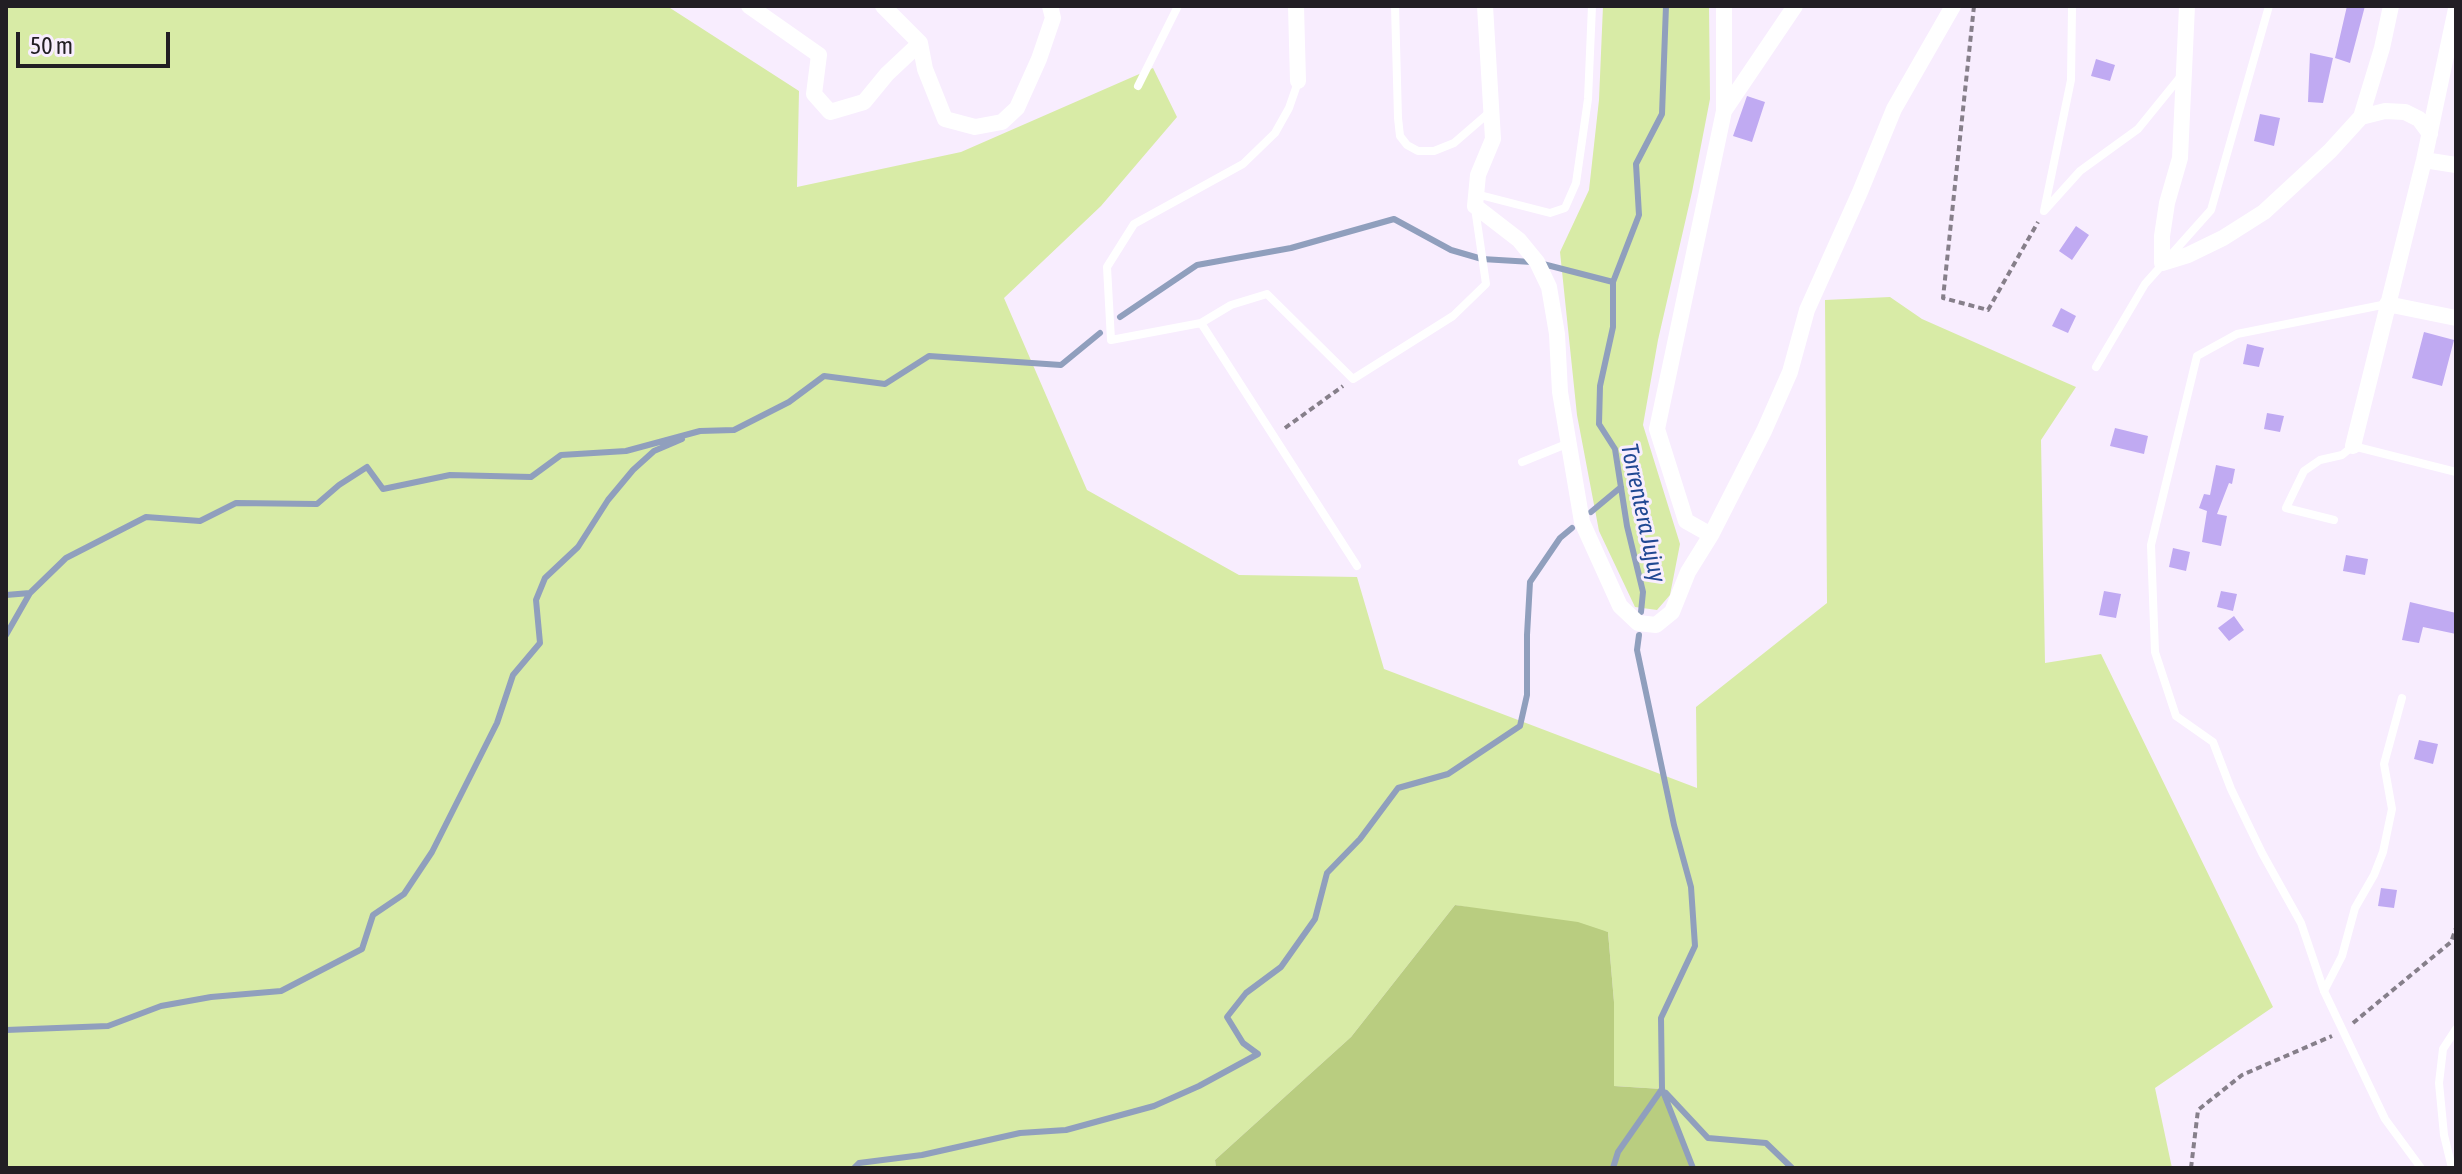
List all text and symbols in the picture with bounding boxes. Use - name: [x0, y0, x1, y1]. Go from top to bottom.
- scale bar: [20, 16, 174, 66]
- text: 50 m: [30, 32, 73, 59]
- water label: Torrentera Jujuy: [1614, 441, 1672, 585]

